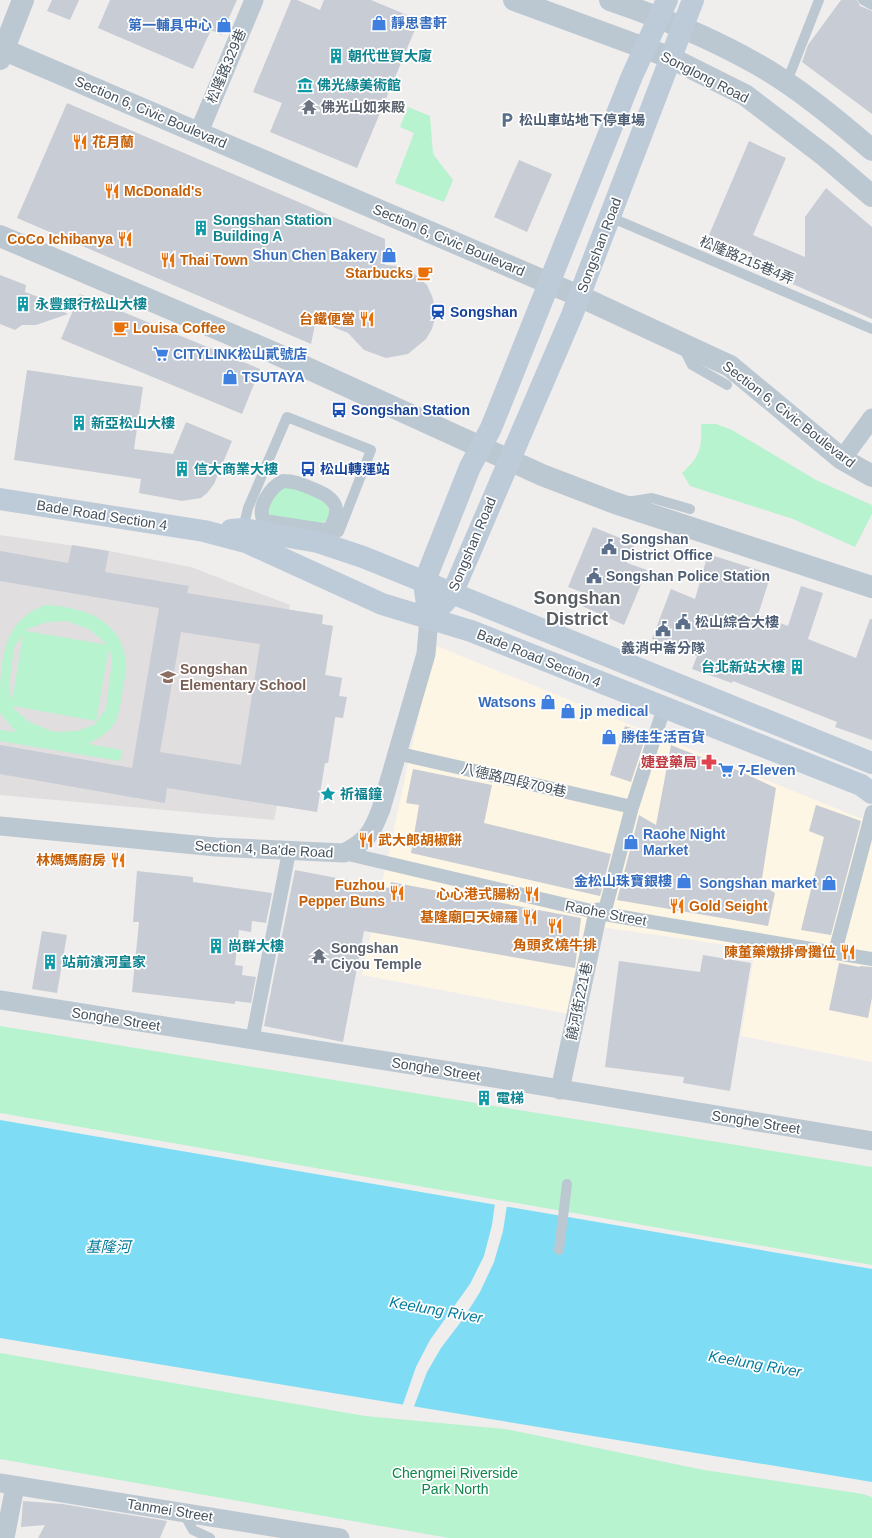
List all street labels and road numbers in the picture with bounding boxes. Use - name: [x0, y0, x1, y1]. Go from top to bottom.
- street label: 松隆路329巷: [203, 26, 249, 106]
- street label: Songlong Road: [658, 48, 752, 106]
- street label: Section 6, Civic Boulevard: [73, 73, 229, 151]
- street label: Songshan Road: [574, 195, 624, 295]
- street label: Section 6, Civic Boulevard: [371, 201, 527, 279]
- street label: 松隆路215巷4弄: [697, 233, 797, 287]
- street label: Section 6, Civic Boulevard: [720, 357, 858, 471]
- street label: Songshan Road: [445, 495, 499, 593]
- street label: Bade Road Section 4: [35, 497, 169, 533]
- street label: Bade Road Section 4: [475, 626, 604, 690]
- street label: 八德路四段709巷: [460, 760, 568, 800]
- street label: Section 4, Ba'de Road: [194, 837, 334, 861]
- street label: Raohe Street: [564, 897, 648, 929]
- street label: 饒河街221巷: [563, 961, 595, 1041]
- street label: Songhe Street: [71, 1004, 162, 1034]
- street label: Songhe Street: [391, 1054, 482, 1084]
- street label: Songhe Street: [711, 1107, 802, 1137]
- street label: Tanmei Street: [126, 1495, 214, 1525]

